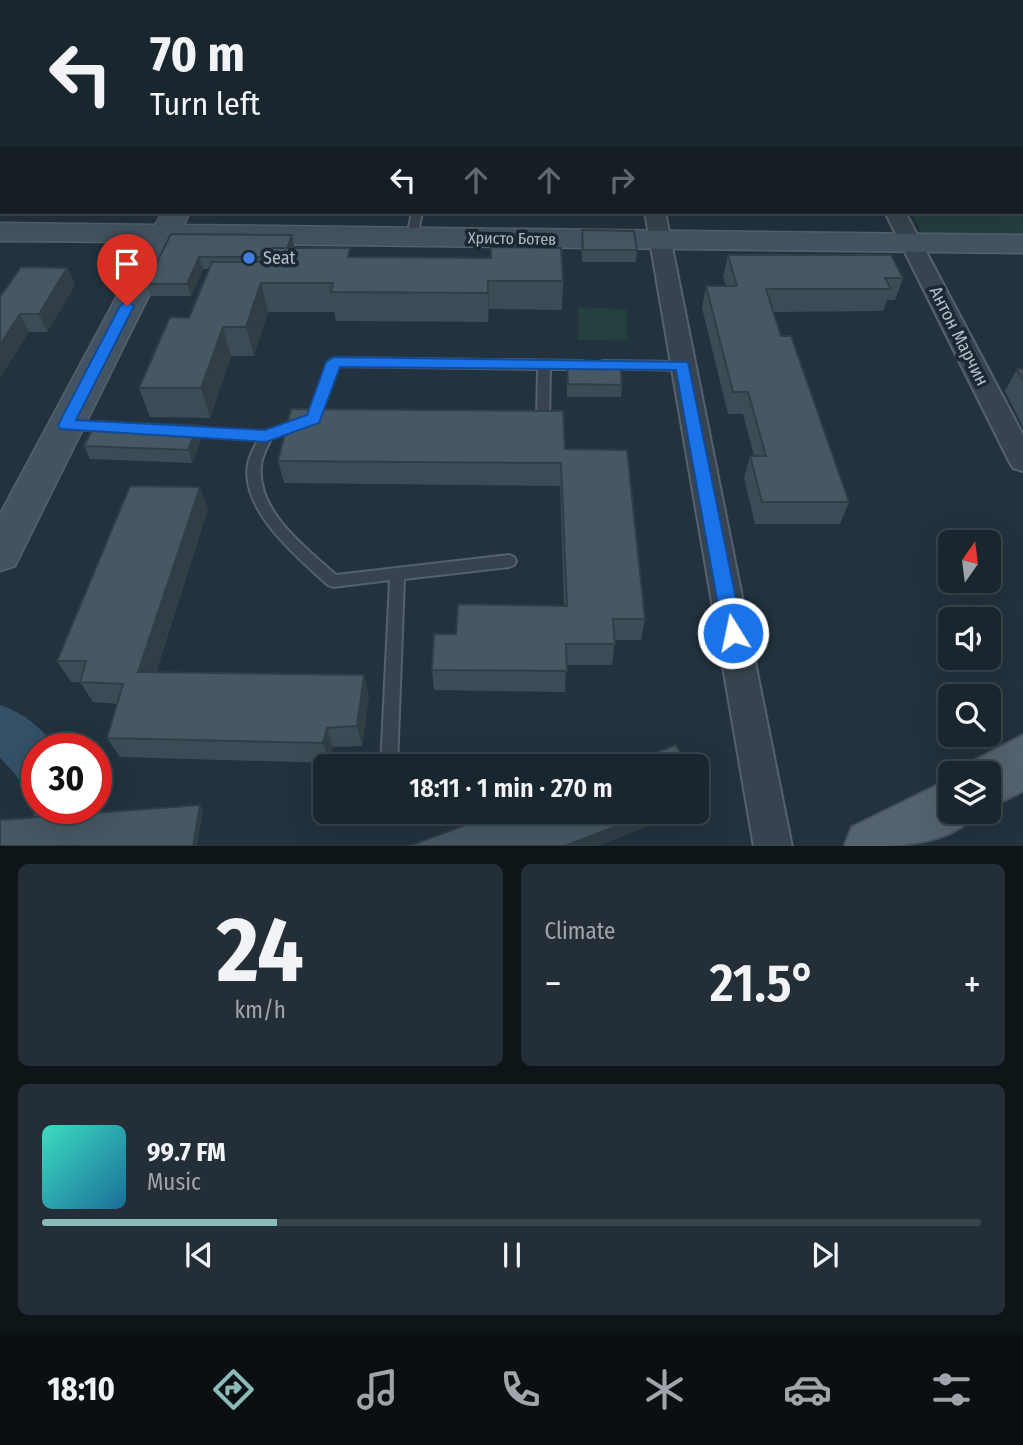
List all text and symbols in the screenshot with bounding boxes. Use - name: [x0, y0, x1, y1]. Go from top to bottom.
- text: 70 m: [150, 25, 245, 84]
- icon: left: [35, 28, 126, 119]
- text: Turn left: [150, 85, 260, 123]
- icon: left: [384, 161, 422, 199]
- icon: ahead: [457, 161, 495, 199]
- icon: ahead: [530, 161, 568, 199]
- icon: right: [603, 161, 641, 199]
- street label: Христо Ботев: [468, 228, 556, 249]
- pin: [97, 234, 157, 306]
- icon: arrive: [108, 245, 146, 283]
- place label: Seat: [263, 247, 295, 269]
- marker: Seat: [241, 250, 257, 266]
- street label: Антон Марчин: [925, 283, 993, 389]
- north arrow: [938, 530, 1001, 593]
- map controls: [938, 530, 1001, 824]
- position arrow: [696, 596, 770, 670]
- button: sound: [938, 607, 1001, 670]
- button: search: [938, 684, 1001, 747]
- speed limit sign: 30: [21, 733, 112, 824]
- button: layers: [938, 761, 1001, 824]
- text: 18:11 · 1 min · 270 m: [409, 773, 613, 804]
- text: 24: [217, 896, 304, 1005]
- text: Climate: [545, 917, 615, 945]
- text: 21.5°: [710, 952, 816, 1015]
- text: −: [545, 961, 562, 1007]
- text: +: [964, 961, 981, 1007]
- text: km/h: [235, 996, 286, 1024]
- text: 99.7 FM: [147, 1137, 226, 1168]
- text: Music: [147, 1168, 201, 1196]
- icon: previous: [180, 1236, 218, 1274]
- icon: pause: [493, 1236, 531, 1274]
- icon: next: [806, 1236, 844, 1274]
- icon: directions: [209, 1365, 258, 1414]
- icon: music: [353, 1365, 402, 1414]
- icon: phone: [496, 1365, 545, 1414]
- icon: climate: [640, 1365, 689, 1414]
- icon: car: [783, 1365, 832, 1414]
- icon: filters: [927, 1365, 976, 1414]
- text: 18:10: [47, 1370, 115, 1408]

